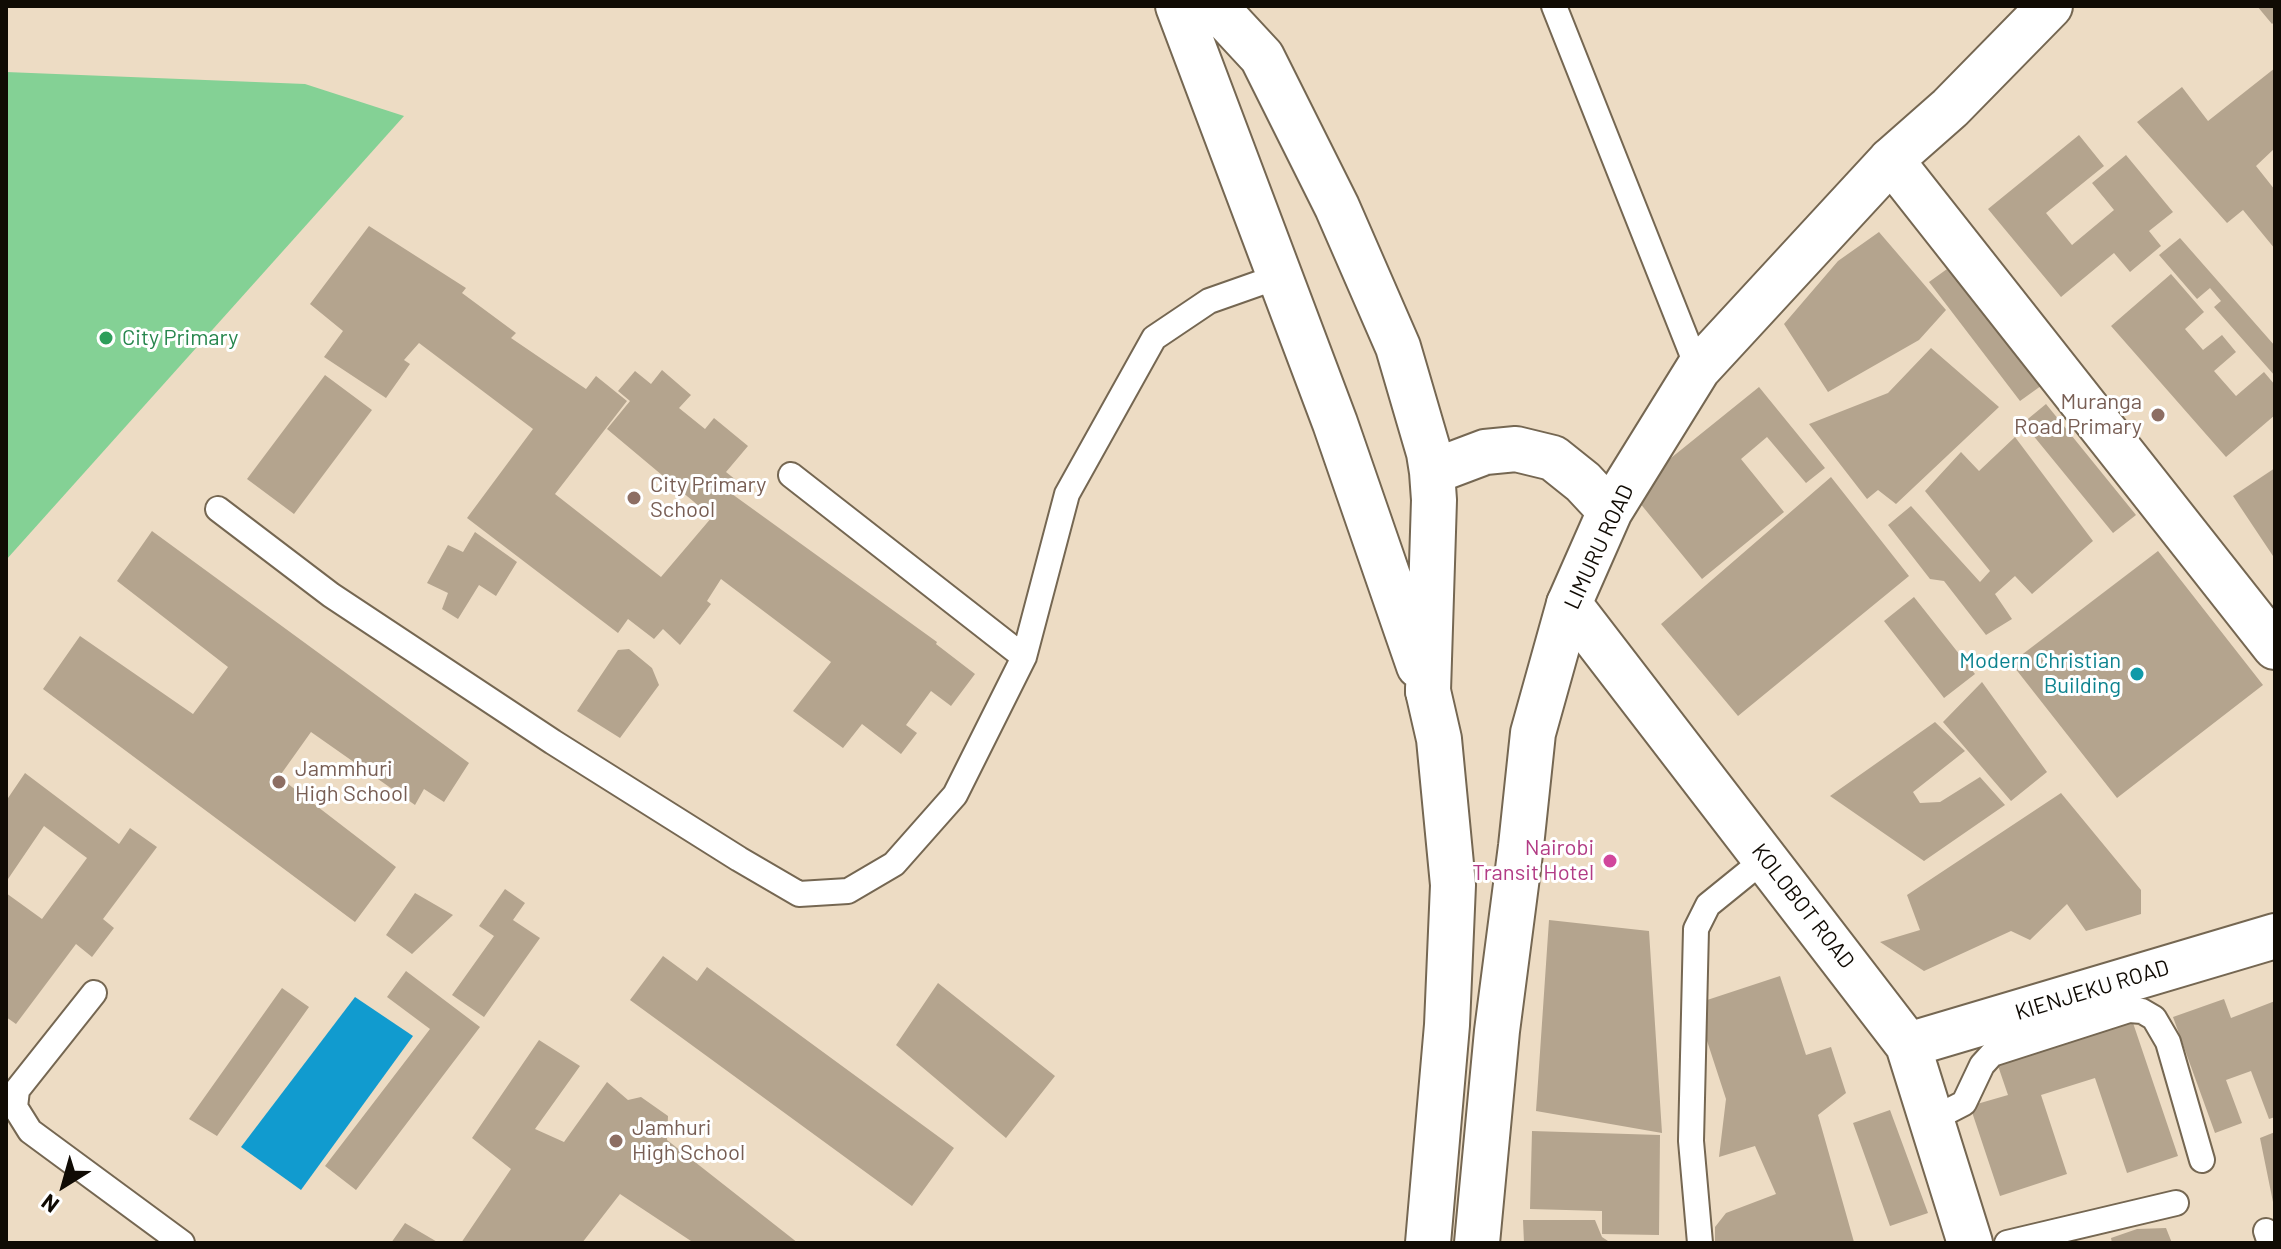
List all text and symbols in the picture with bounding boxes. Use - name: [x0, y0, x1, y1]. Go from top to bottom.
- place label: City Primary: [122, 325, 238, 351]
- marker: City Primary: [97, 329, 115, 347]
- place label: Muranga Road Primary: [2014, 389, 2142, 440]
- marker: Muranga Road Primary: [2149, 406, 2167, 424]
- place label: City Primary School: [650, 472, 766, 524]
- street label: LIMURU ROAD: [1559, 481, 1639, 613]
- marker: City Primary School: [625, 489, 643, 507]
- place label: Modern Christian Building: [1959, 648, 2121, 700]
- marker: Modern Christian Building: [2128, 665, 2146, 683]
- place label: Jammhuri High School: [295, 756, 408, 808]
- marker: Jammhuri High School: [270, 773, 288, 791]
- place label: Nairobi Transit Hotel: [1472, 835, 1594, 886]
- street label: KOLOBOT ROAD: [1746, 838, 1860, 974]
- marker: Nairobi Transit Hotel: [1601, 852, 1619, 870]
- street label: KIENJEKU ROAD: [2012, 954, 2172, 1026]
- place label: Jamhuri High School: [632, 1115, 745, 1166]
- marker: Jamhuri High School: [607, 1132, 625, 1150]
- north arrow: [24, 1145, 104, 1225]
- text: N: [36, 1189, 63, 1219]

